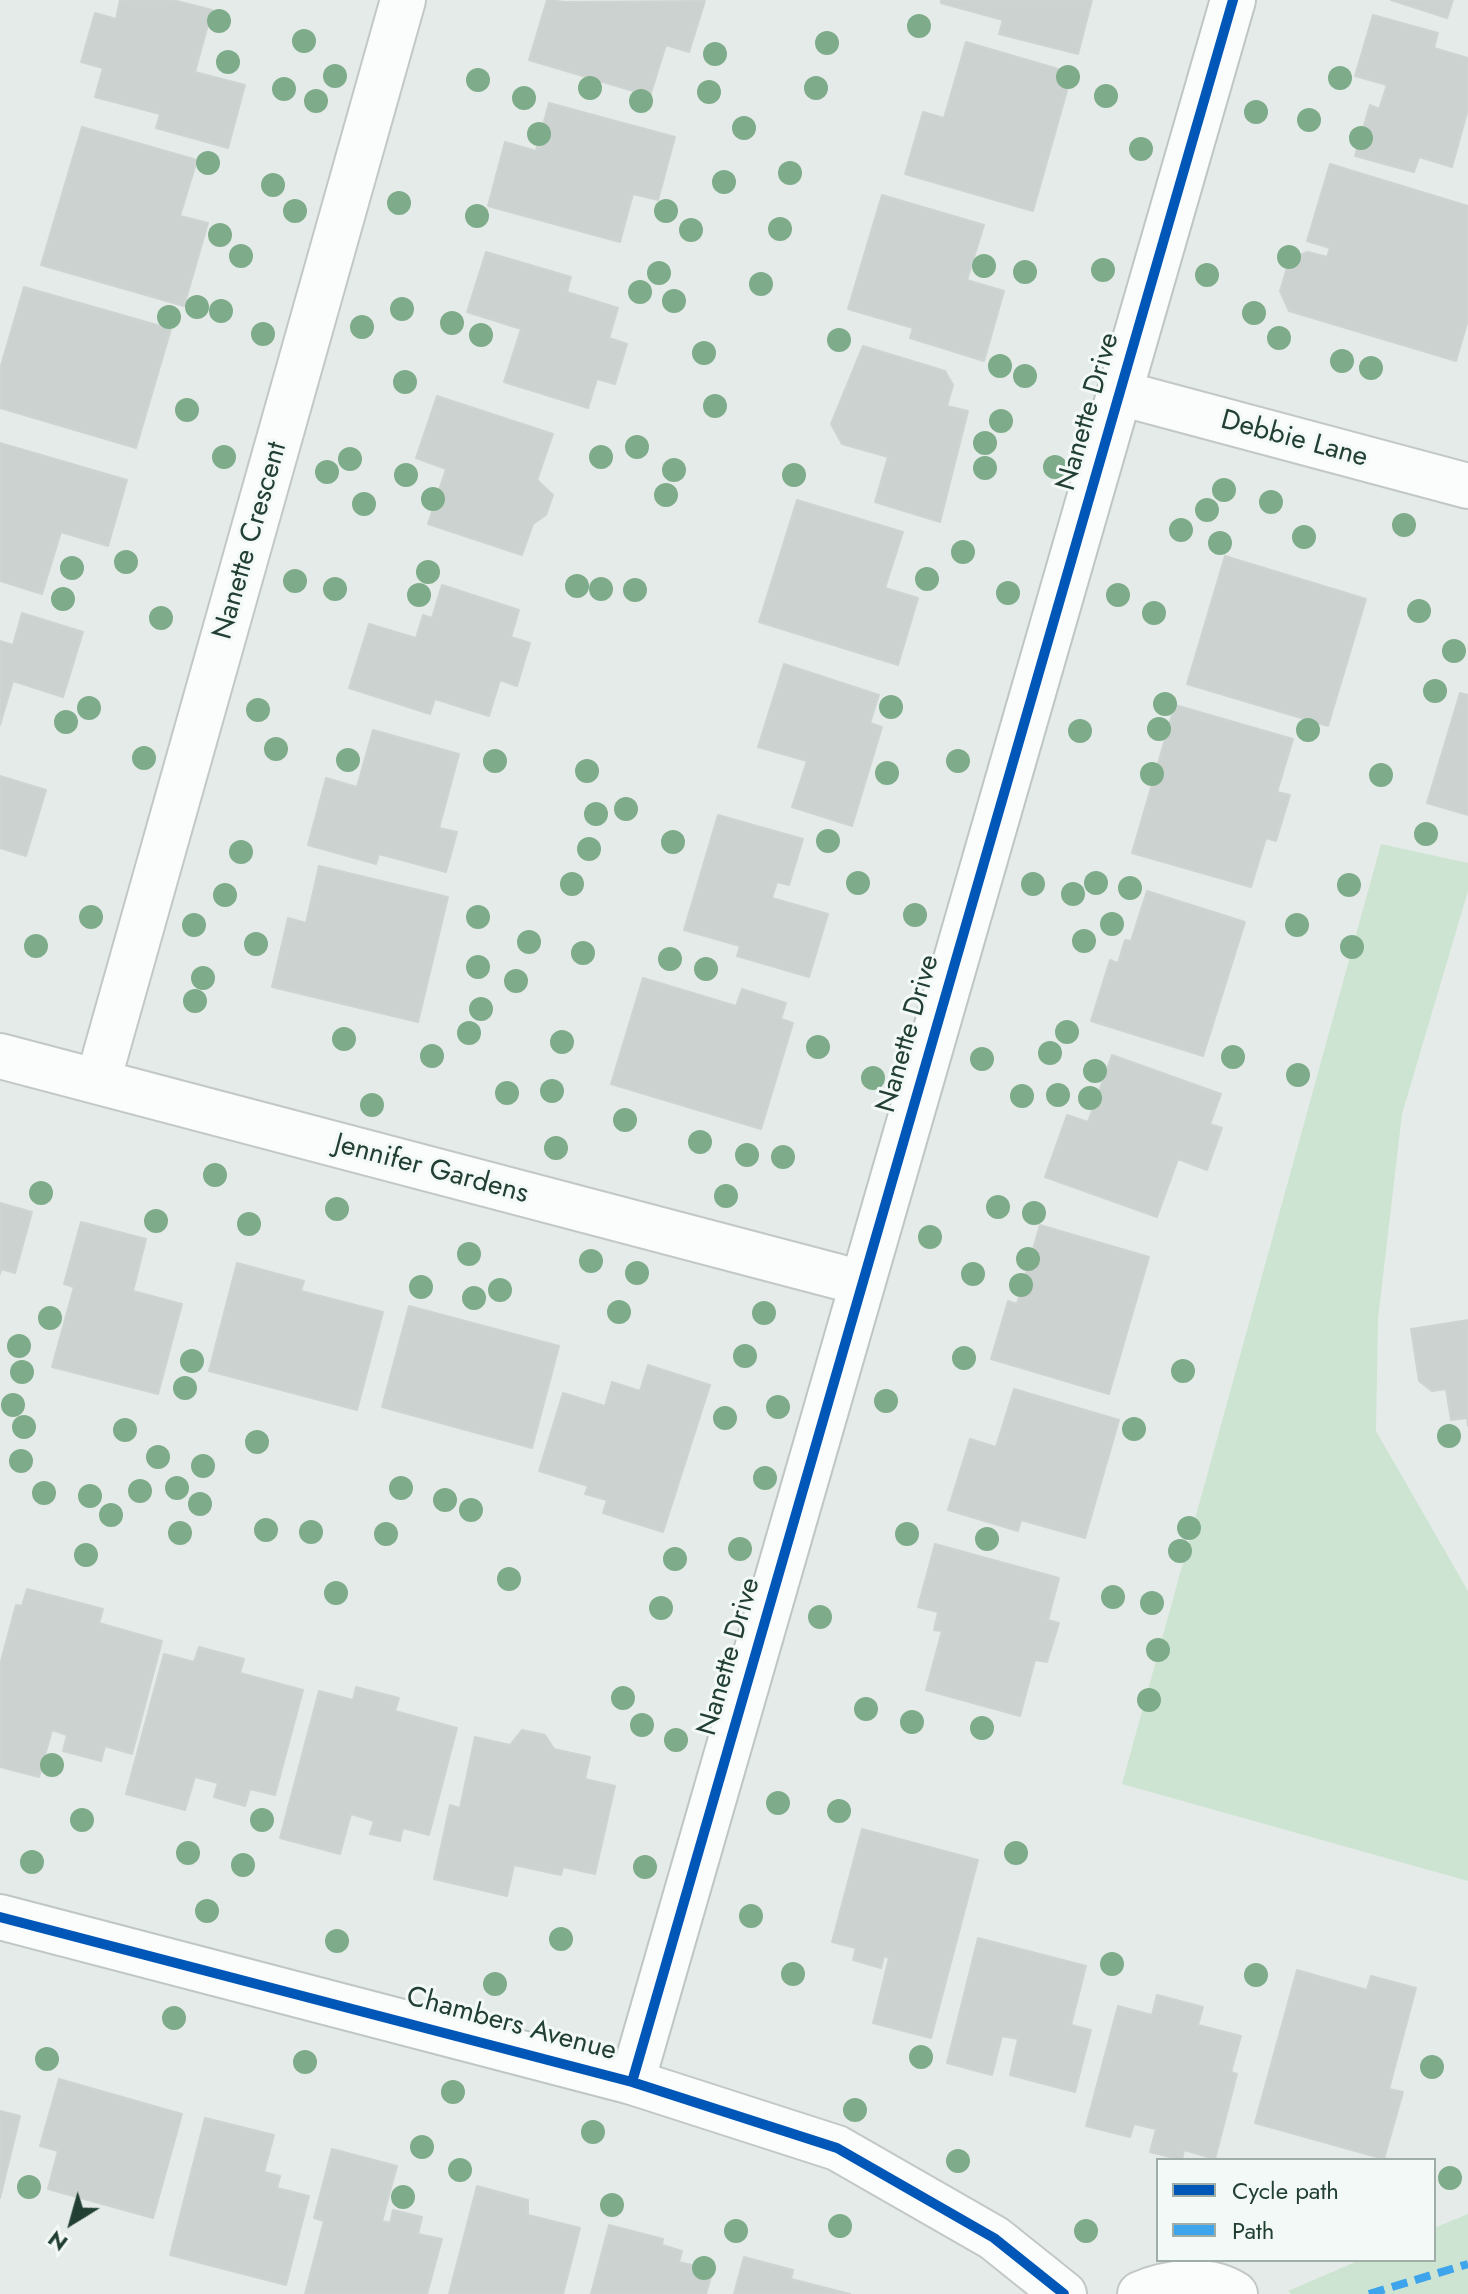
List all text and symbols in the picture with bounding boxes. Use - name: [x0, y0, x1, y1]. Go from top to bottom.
- street label: Nanette Drive: [1050, 329, 1128, 495]
- street label: Debbie Lane: [1217, 404, 1371, 476]
- street label: Nanette Crescent: [207, 438, 295, 644]
- street label: Nanette Drive: [870, 951, 948, 1117]
- street label: Jennifer Gardens: [330, 1128, 532, 1212]
- street label: Nanette Drive: [691, 1574, 769, 1740]
- street label: Chambers Avenue: [402, 1981, 620, 2069]
- legend: [1156, 2158, 1436, 2262]
- text: Cycle path: [1232, 2173, 1339, 2208]
- north arrow: [32, 2182, 112, 2262]
- text: Path: [1232, 2213, 1274, 2248]
- text: N: [41, 2223, 74, 2259]

